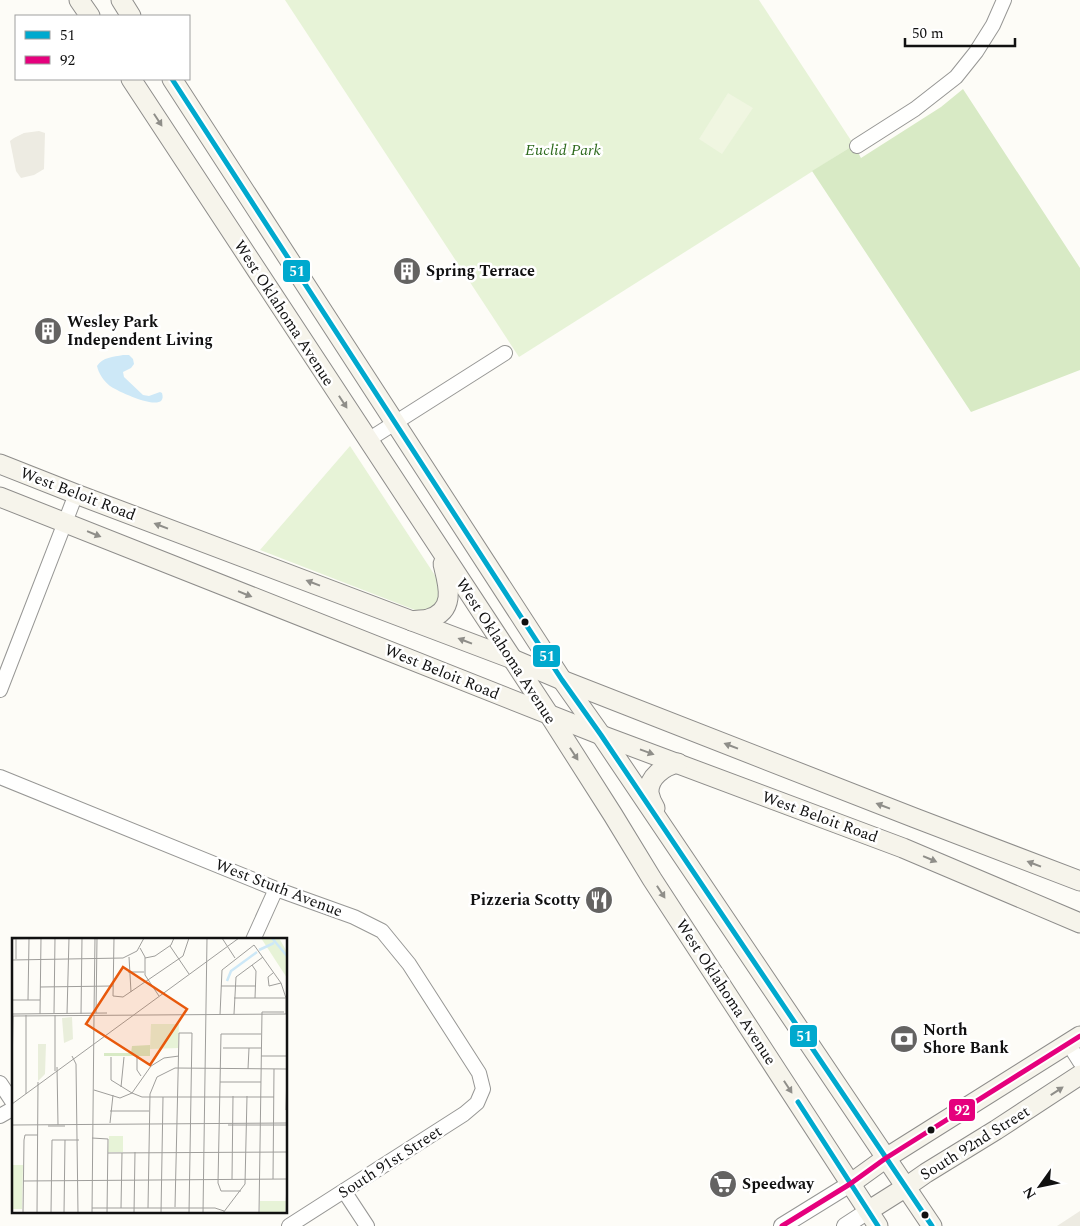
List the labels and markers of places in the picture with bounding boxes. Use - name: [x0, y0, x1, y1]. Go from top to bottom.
- building icon: Spring Terrace: [392, 256, 422, 286]
- place label: Spring Terrace: [426, 259, 535, 283]
- place label: Wesley Park Independent Living: [67, 310, 213, 352]
- building icon: Wesley Park Independent Living: [33, 316, 63, 346]
- unlabelled marker: [520, 617, 530, 627]
- restaurant icon: Pizzeria Scotty: [584, 885, 614, 915]
- place label: Pizzeria Scotty: [470, 888, 581, 912]
- place label: North Shore Bank: [923, 1018, 1009, 1060]
- bank icon: North Shore Bank: [889, 1024, 919, 1054]
- unlabelled marker: [926, 1125, 936, 1135]
- supermarket icon: Speedway: [708, 1169, 738, 1199]
- place label: Speedway: [742, 1172, 815, 1196]
- unlabelled marker: [920, 1210, 930, 1220]

